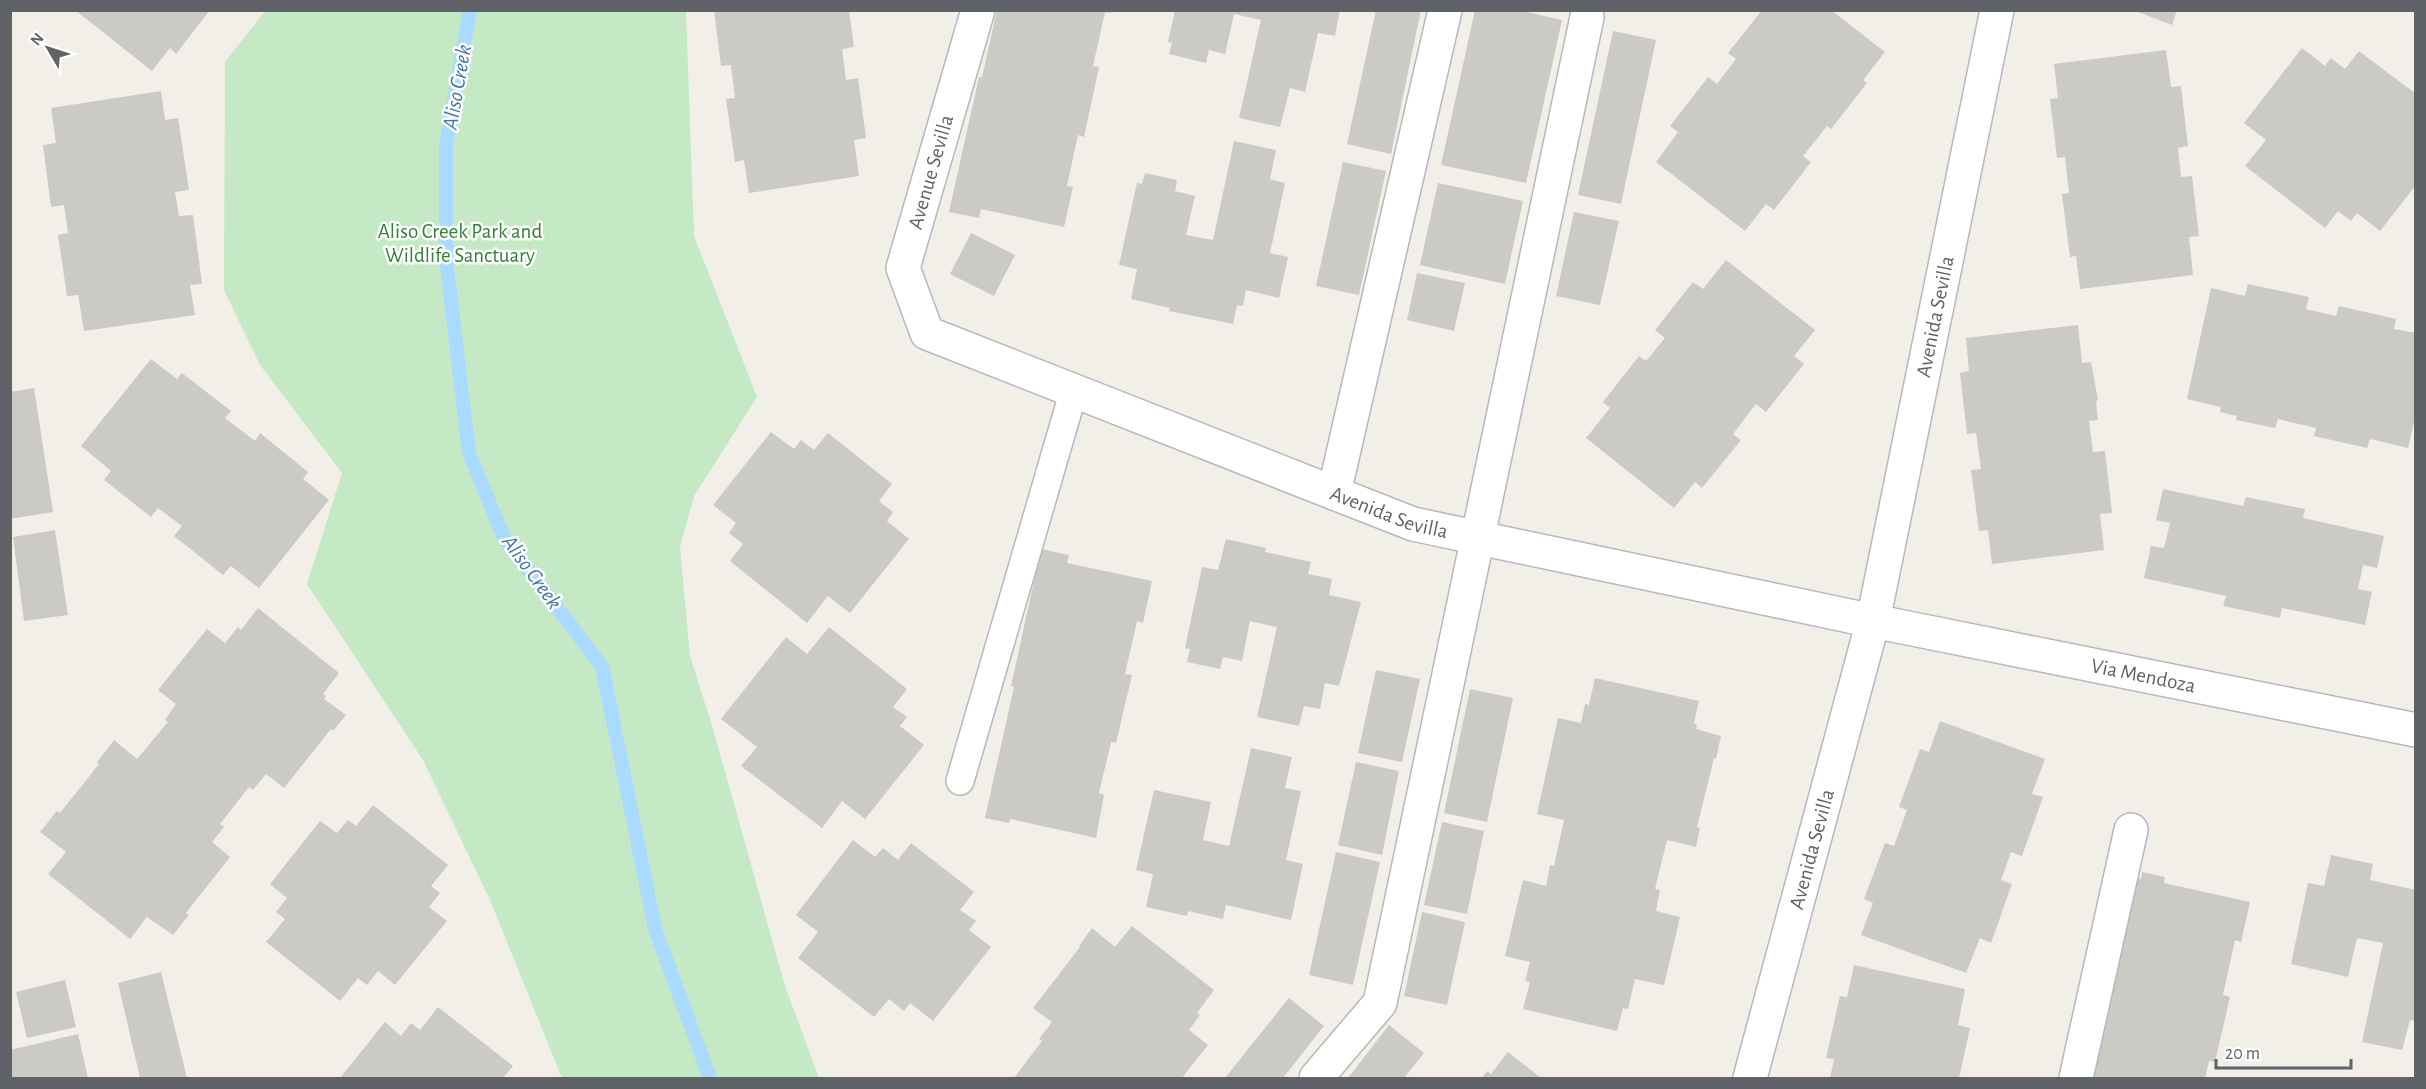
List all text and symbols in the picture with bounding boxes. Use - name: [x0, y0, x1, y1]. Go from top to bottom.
- north arrow: [18, 18, 78, 78]
- text: N: [27, 30, 47, 49]
- water label: Aliso Creek: [439, 43, 475, 132]
- street label: Avenue Sevilla: [905, 112, 957, 232]
- park label: Aliso Creek Park and Wildlife Sanctuary: [378, 221, 542, 266]
- street label: Avenida Sevilla: [1912, 254, 1957, 379]
- street label: Avenida Sevilla: [1327, 482, 1450, 542]
- water label: Aliso Creek: [497, 530, 566, 613]
- street label: Via Mendoza: [2089, 655, 2198, 696]
- street label: Avenida Sevilla: [1785, 787, 1838, 911]
- scale bar: [2216, 1032, 2351, 1070]
- text: 20 m: [2225, 1045, 2260, 1063]

